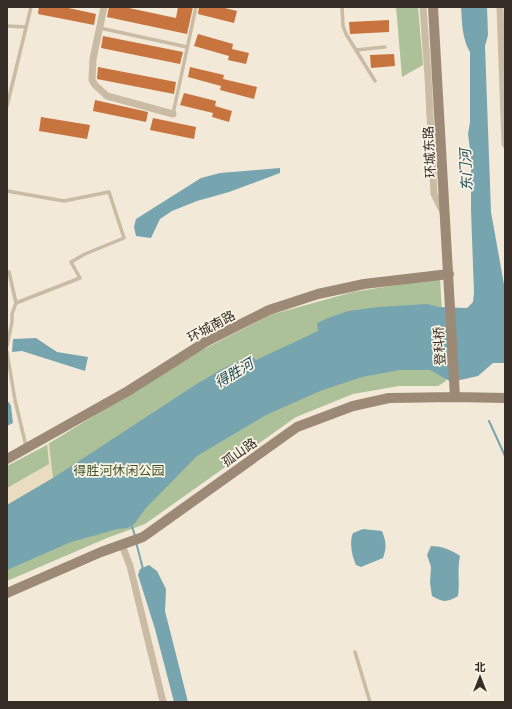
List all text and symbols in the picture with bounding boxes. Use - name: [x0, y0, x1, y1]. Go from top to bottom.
- street label: 环城东路: [420, 126, 438, 178]
- water label: 东门河: [456, 146, 475, 191]
- street label: 环城南路: [184, 307, 238, 345]
- street label: 登科桥: [430, 326, 448, 366]
- water label: 得胜河: [211, 353, 259, 391]
- street label: 孤山路: [218, 434, 260, 470]
- park label: 得胜河休闲公园: [73, 462, 165, 478]
- north arrow: [460, 657, 500, 697]
- text: 北: [475, 660, 486, 673]

